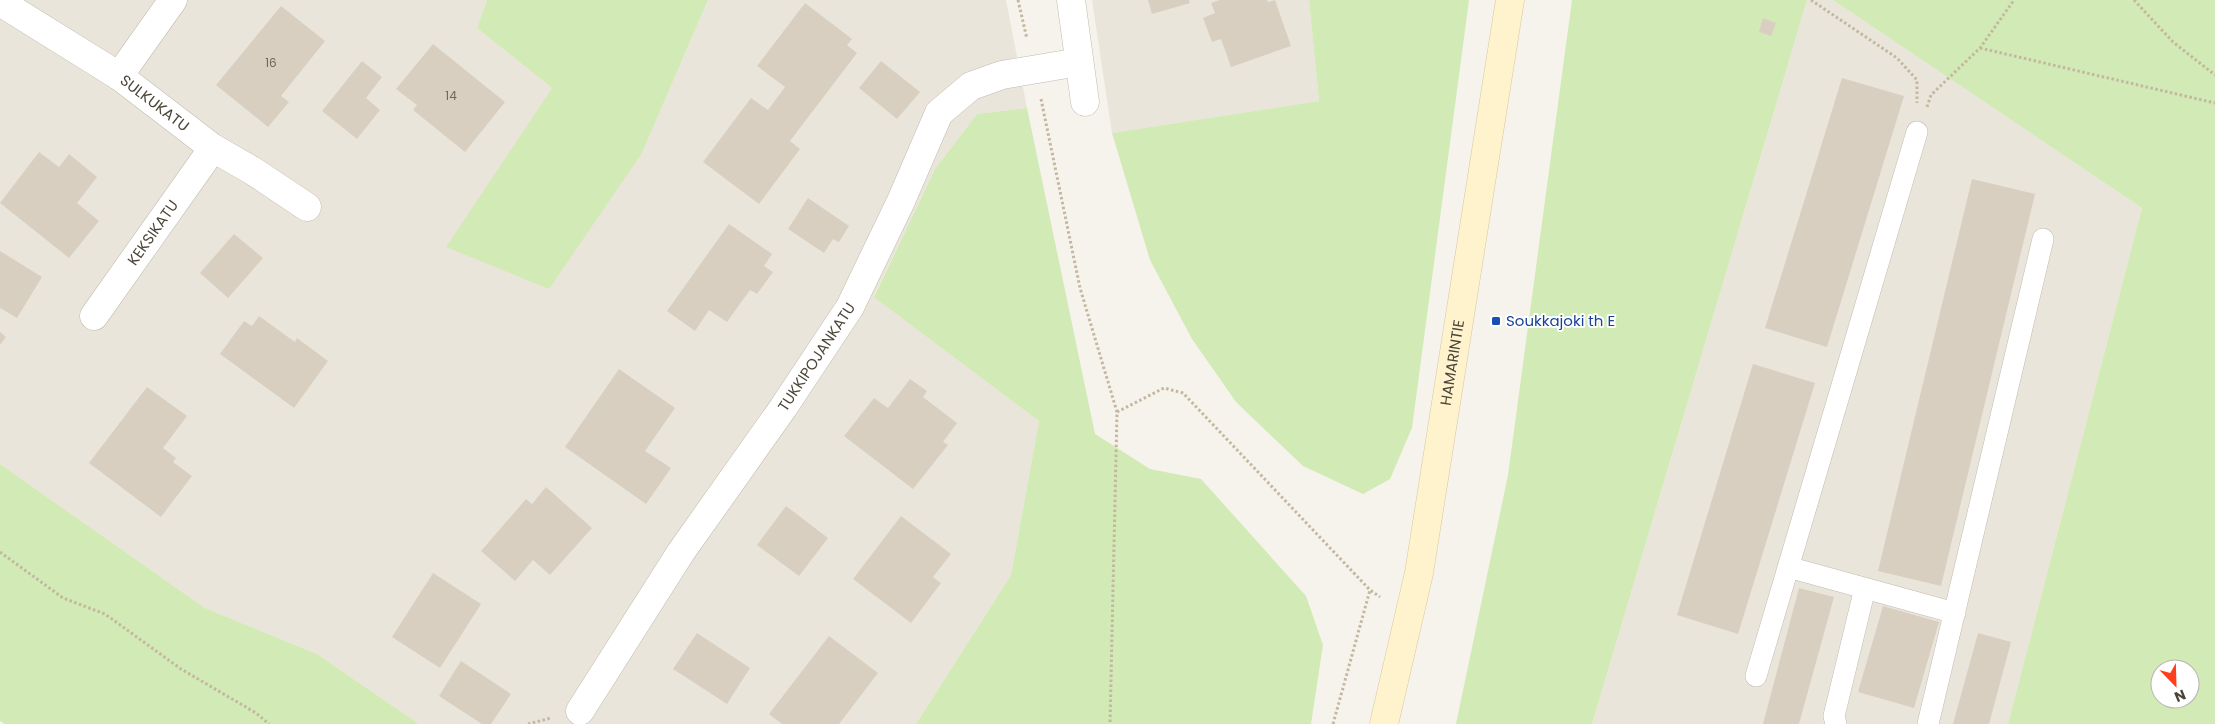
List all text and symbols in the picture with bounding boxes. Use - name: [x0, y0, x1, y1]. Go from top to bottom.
- house number: 16: [265, 54, 277, 71]
- street label: SULKUKATU: [116, 70, 194, 136]
- house number: 14: [445, 87, 457, 104]
- street label: KEKSIKATU: [122, 196, 183, 269]
- street label: TUKKIPOJANKATU: [773, 298, 860, 415]
- place label: Soukkajoki th E: [1506, 310, 1615, 331]
- marker: Soukkajoki th E: [1490, 315, 1502, 327]
- street label: HAMARINTIE: [1435, 318, 1469, 407]
- north arrow: [2150, 659, 2200, 709]
- text: N: [2171, 685, 2189, 707]

